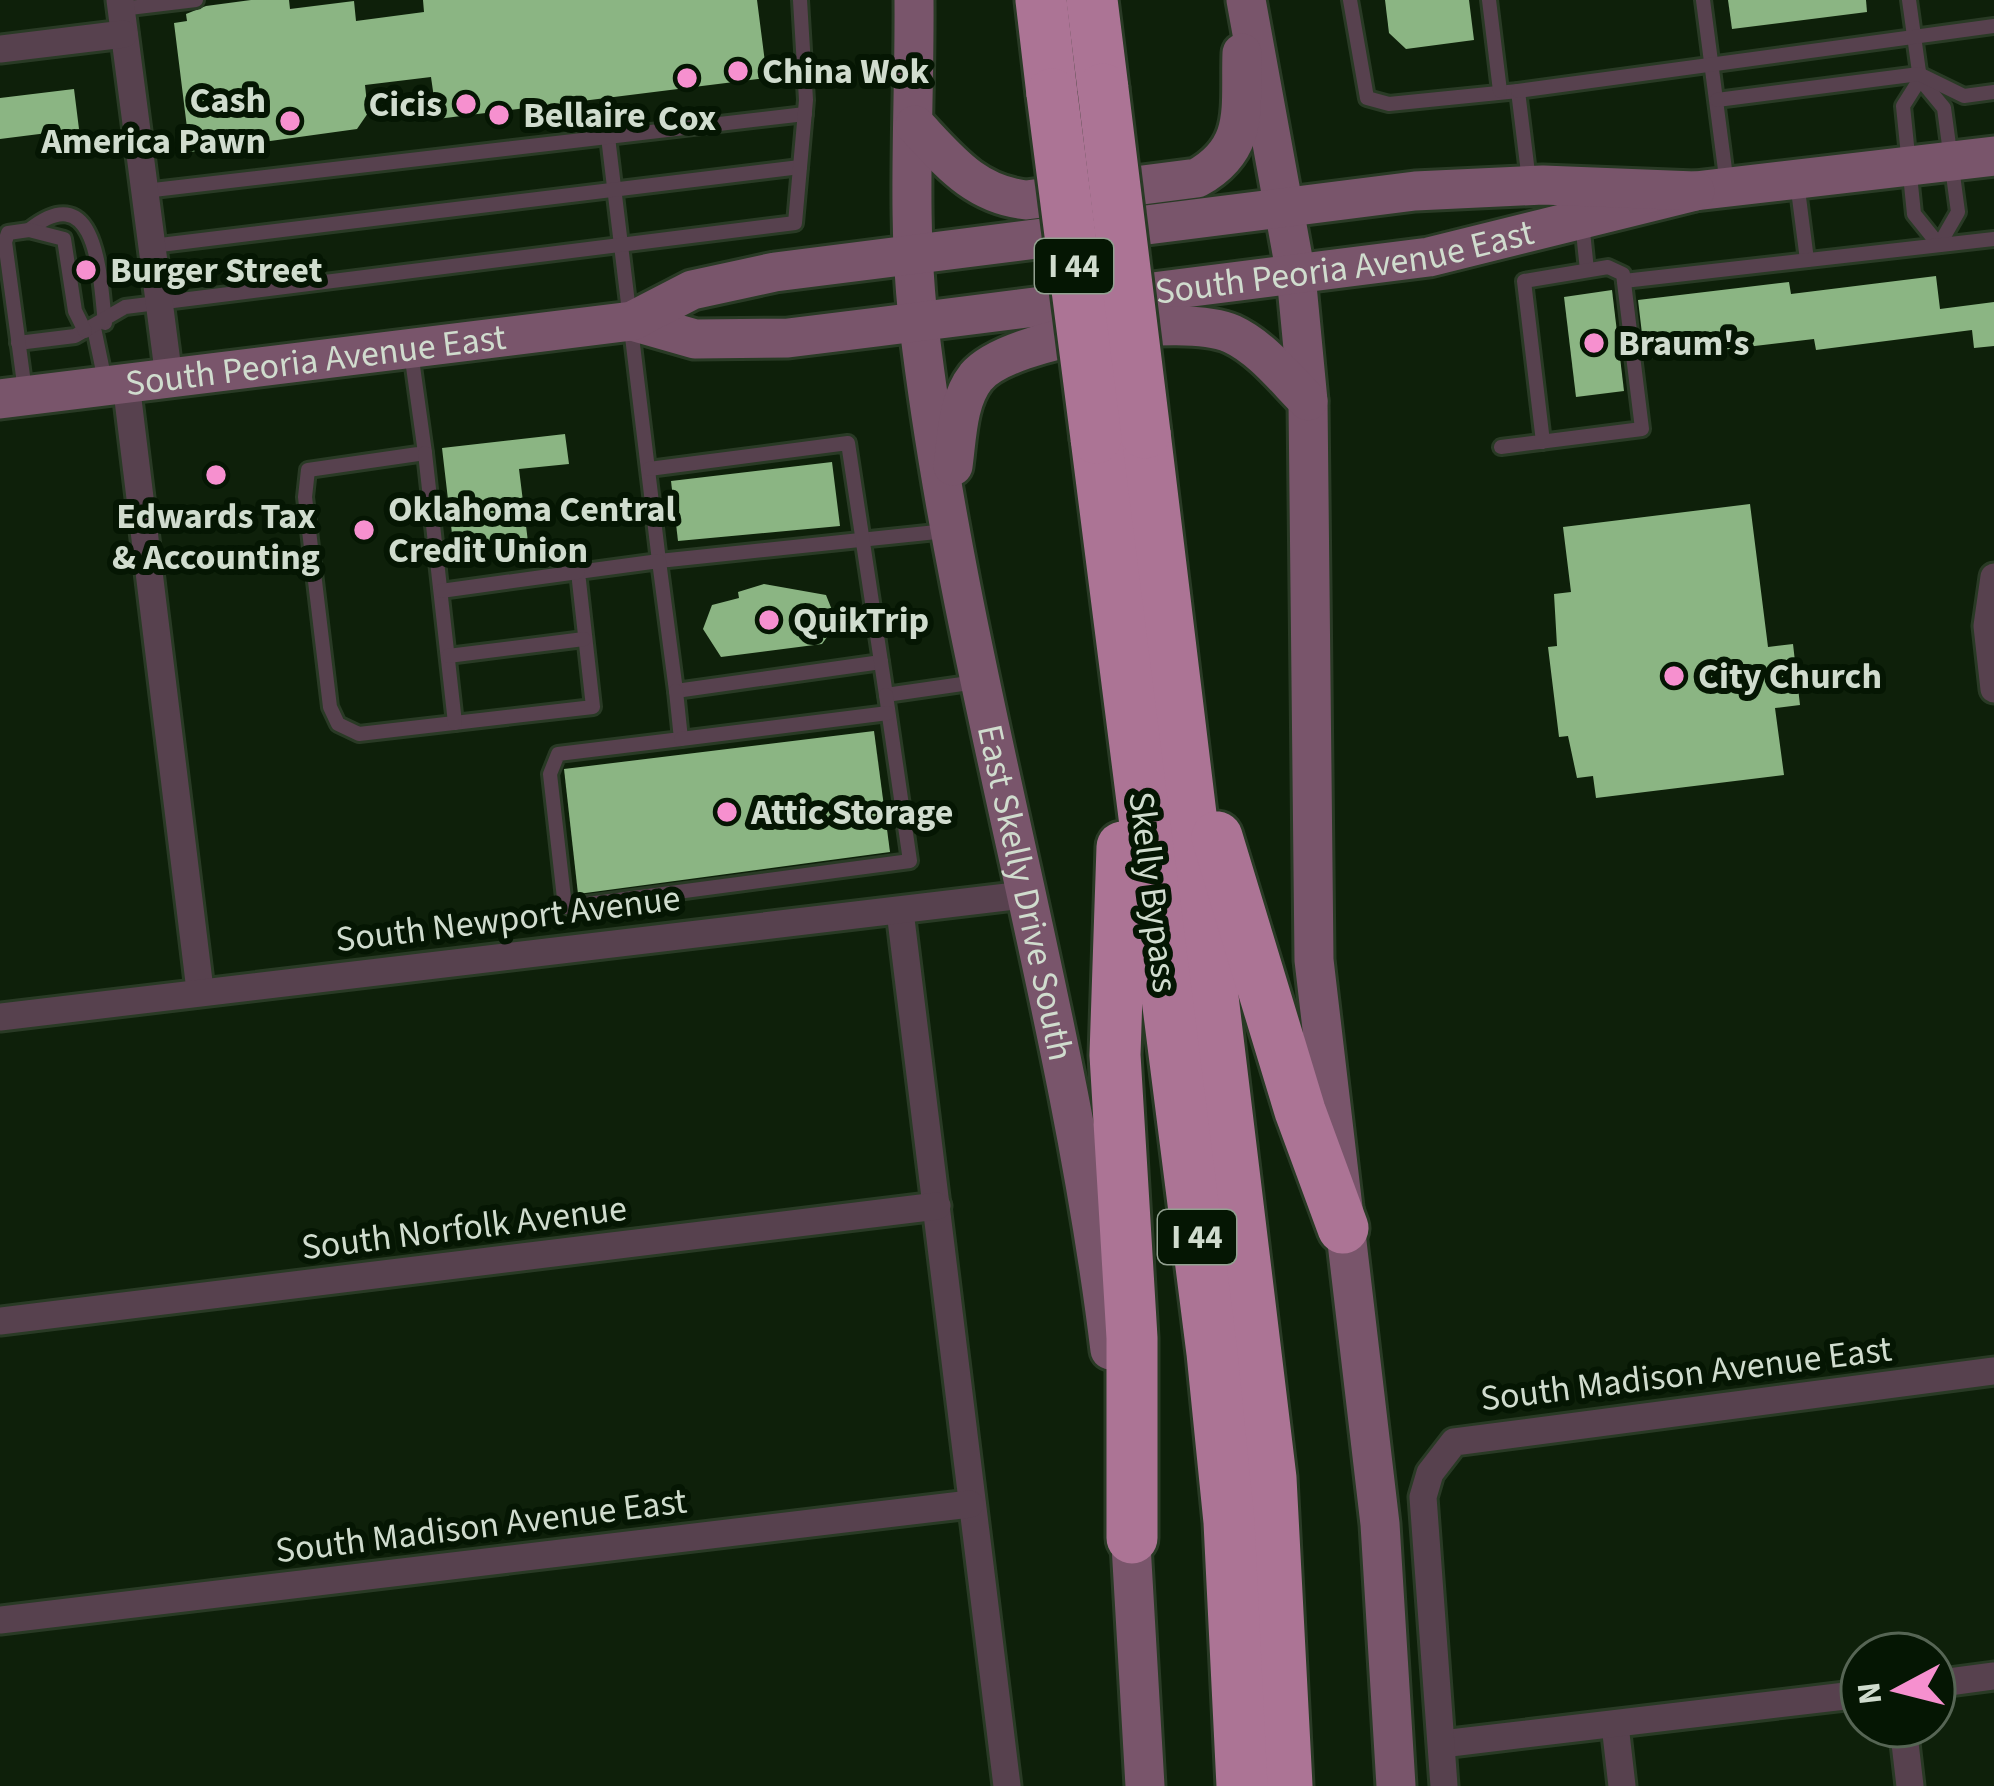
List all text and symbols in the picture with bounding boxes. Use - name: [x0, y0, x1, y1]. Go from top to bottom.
- place label: China Wok: [762, 46, 929, 97]
- marker: China Wok: [725, 58, 751, 84]
- marker: Cox: [674, 65, 700, 91]
- place label: Cash America Pawn: [40, 75, 266, 167]
- place label: Cicis: [368, 79, 442, 130]
- place label: Bellaire: [523, 90, 646, 141]
- marker: Cicis: [453, 91, 479, 117]
- place label: Cox: [658, 93, 716, 144]
- marker: Bellaire: [486, 102, 512, 128]
- marker: Cash America Pawn: [277, 108, 303, 134]
- street label: South Peoria Avenue East: [1152, 207, 1539, 317]
- road number: I 44: [1035, 239, 1113, 293]
- place label: Burger Street: [110, 245, 323, 296]
- marker: Burger Street: [73, 257, 99, 283]
- street label: South Peoria Avenue East: [123, 311, 509, 409]
- place label: Braum's: [1618, 318, 1749, 369]
- marker: Braum's: [1581, 330, 1607, 356]
- marker: Edwards Tax & Accounting: [203, 462, 229, 488]
- place label: Oklahoma Central Credit Union: [388, 484, 676, 576]
- place label: Edwards Tax & Accounting: [112, 491, 320, 583]
- marker: Oklahoma Central Credit Union: [351, 517, 377, 543]
- place label: QuikTrip: [793, 595, 929, 646]
- marker: QuikTrip: [756, 607, 782, 633]
- place label: City Church: [1698, 651, 1882, 702]
- marker: City Church: [1661, 663, 1687, 689]
- street label: East Skelly Drive South: [964, 720, 1087, 1065]
- place label: Attic Storage: [750, 787, 953, 838]
- street label: Skelly Bypass: [1115, 789, 1191, 995]
- marker: Attic Storage: [714, 799, 740, 825]
- street label: South Newport Avenue: [333, 873, 683, 965]
- street label: South Norfolk Avenue: [298, 1183, 630, 1273]
- road number: I 44: [1158, 1210, 1236, 1264]
- street label: South Madison Avenue East: [1478, 1323, 1894, 1425]
- street label: South Madison Avenue East: [273, 1475, 689, 1577]
- north arrow: [1838, 1630, 1958, 1750]
- text: N: [1845, 1680, 1894, 1707]

